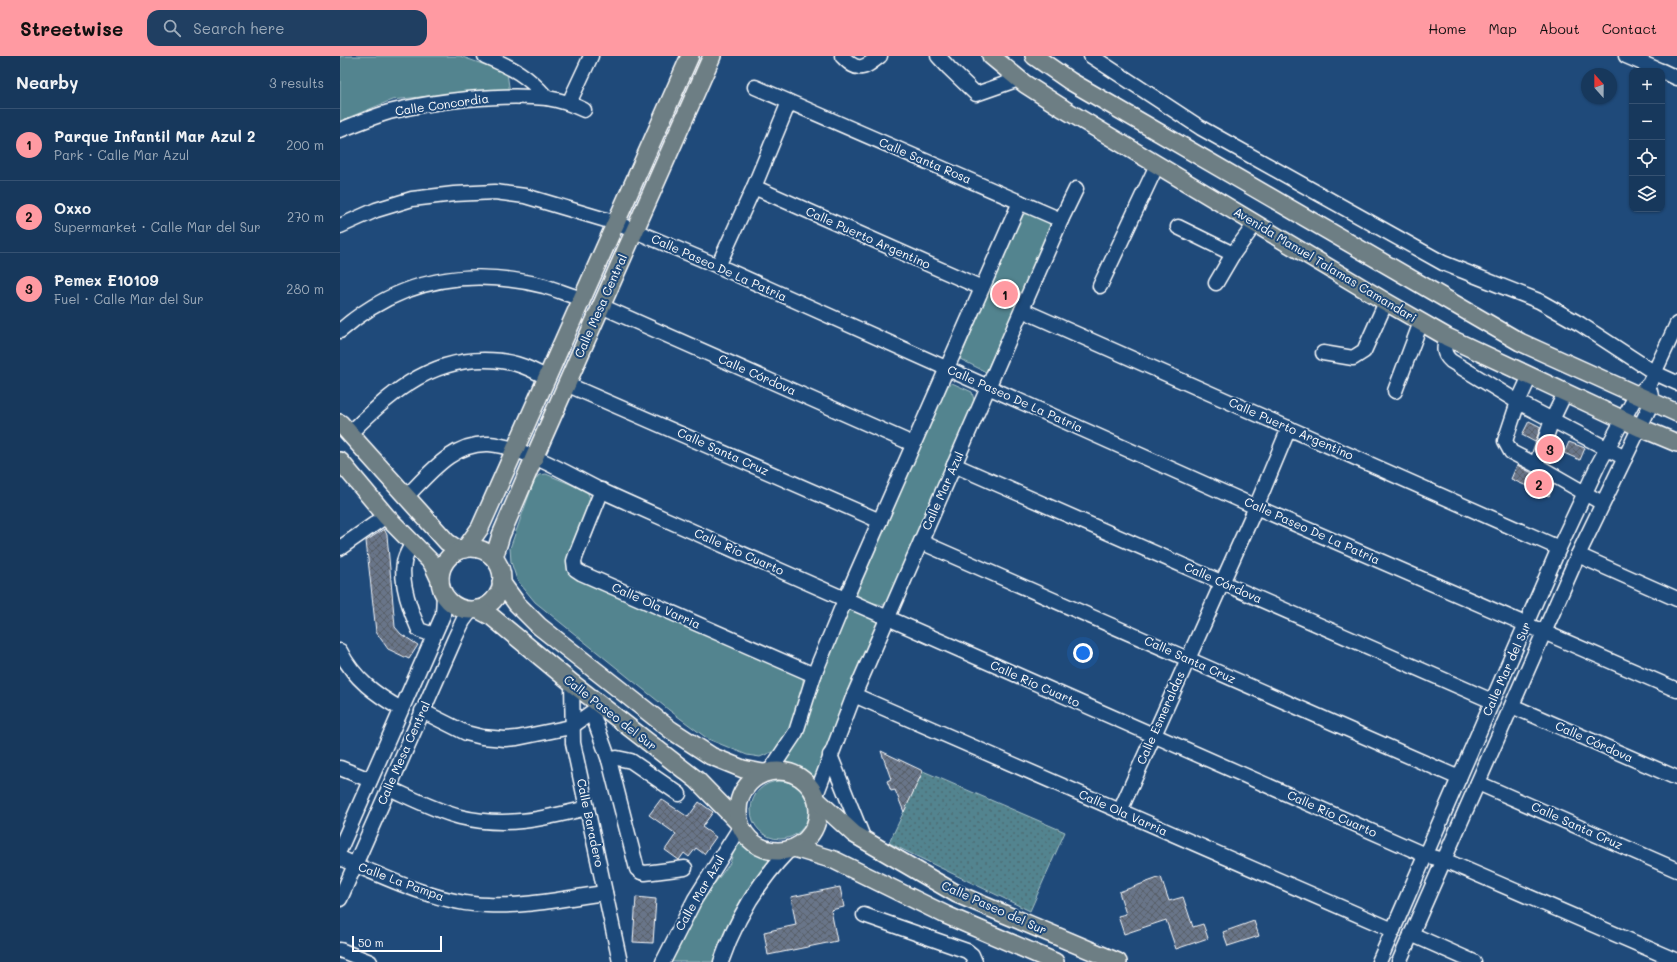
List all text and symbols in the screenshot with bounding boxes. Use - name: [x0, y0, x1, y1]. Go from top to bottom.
- search box: [147, 10, 427, 46]
- text: Streetwise: [20, 16, 123, 41]
- icon: search: [161, 17, 183, 39]
- text: Search here: [193, 18, 285, 38]
- text: Home: [1428, 19, 1466, 38]
- text: Map: [1488, 19, 1517, 38]
- text: About: [1539, 19, 1580, 38]
- text: Contact: [1602, 19, 1657, 38]
- north arrow: [1581, 68, 1617, 104]
- map controls: [1629, 68, 1665, 212]
- button: +: [1629, 68, 1665, 104]
- text: Nearby: [16, 71, 78, 93]
- text: 3 results: [269, 74, 324, 91]
- street label: Calle Concordia: [394, 90, 490, 119]
- button: −: [1629, 104, 1665, 140]
- text: Parque Infantil Mar Azul 2: [54, 126, 255, 146]
- street label: Calle Santa Rosa: [877, 133, 974, 187]
- text: 1: [26, 136, 32, 153]
- text: 200 m: [286, 136, 324, 153]
- button: locate: [1629, 140, 1665, 176]
- text: Park · Calle Mar Azul: [54, 146, 189, 163]
- button: layers: [1629, 176, 1665, 212]
- text: Oxxo: [54, 198, 91, 218]
- street label: Calle Puerto Argentino: [803, 202, 933, 272]
- street label: Avenida Manuel Talamas Camandari: [1231, 203, 1420, 325]
- text: 2: [25, 208, 33, 225]
- text: 270 m: [287, 208, 324, 225]
- text: Supermarket · Calle Mar del Sur: [54, 218, 261, 235]
- street label: Calle Paseo De La Patria: [649, 230, 790, 304]
- street label: Calle Mesa Central: [570, 251, 630, 360]
- text: Pemex E10109: [54, 270, 159, 290]
- pin: 1: [992, 279, 1018, 309]
- text: 3: [25, 280, 33, 297]
- text: 280 m: [286, 280, 324, 297]
- text: Fuel · Calle Mar del Sur: [54, 290, 204, 307]
- street label: Calle Córdova: [716, 350, 799, 398]
- street label: Calle Paseo De La Patria: [945, 361, 1086, 435]
- street label: Calle Puerto Argentino: [1226, 393, 1356, 463]
- street label: Calle Santa Cruz: [675, 424, 772, 479]
- pin: 3: [1537, 434, 1563, 464]
- street label: Calle Mar Azul: [918, 449, 967, 533]
- pin: 2: [1526, 469, 1552, 499]
- street label: Calle Paseo De La Patria: [1242, 493, 1383, 567]
- street label: Calle Río Cuarto: [692, 524, 787, 578]
- street label: Calle Córdova: [1182, 558, 1265, 606]
- street label: Calle Ola Varria: [610, 578, 703, 632]
- street label: Calle Mar del Sur: [1478, 619, 1534, 718]
- street label: Calle Santa Cruz: [1142, 632, 1239, 687]
- your location: [1073, 643, 1093, 663]
- street label: Calle Río Cuarto: [988, 656, 1083, 710]
- street label: Calle Esmeraldas: [1132, 668, 1188, 767]
- street label: Calle Paseo del Sur: [561, 671, 660, 753]
- street label: Calle Mesa Central: [373, 698, 433, 807]
- street label: Calle Córdova: [1553, 717, 1636, 765]
- street label: Calle Baradero: [574, 777, 608, 868]
- street label: Calle Ola Varria: [1077, 785, 1170, 839]
- street label: Calle Río Cuarto: [1285, 786, 1380, 840]
- street label: Calle Santa Cruz: [1529, 798, 1626, 853]
- street label: Calle Mar Azul: [671, 852, 727, 933]
- street label: Calle La Pampa: [356, 858, 446, 904]
- street label: Calle Paseo del Sur: [939, 877, 1050, 937]
- scale bar: [352, 934, 442, 953]
- text: 50 m: [358, 935, 384, 950]

